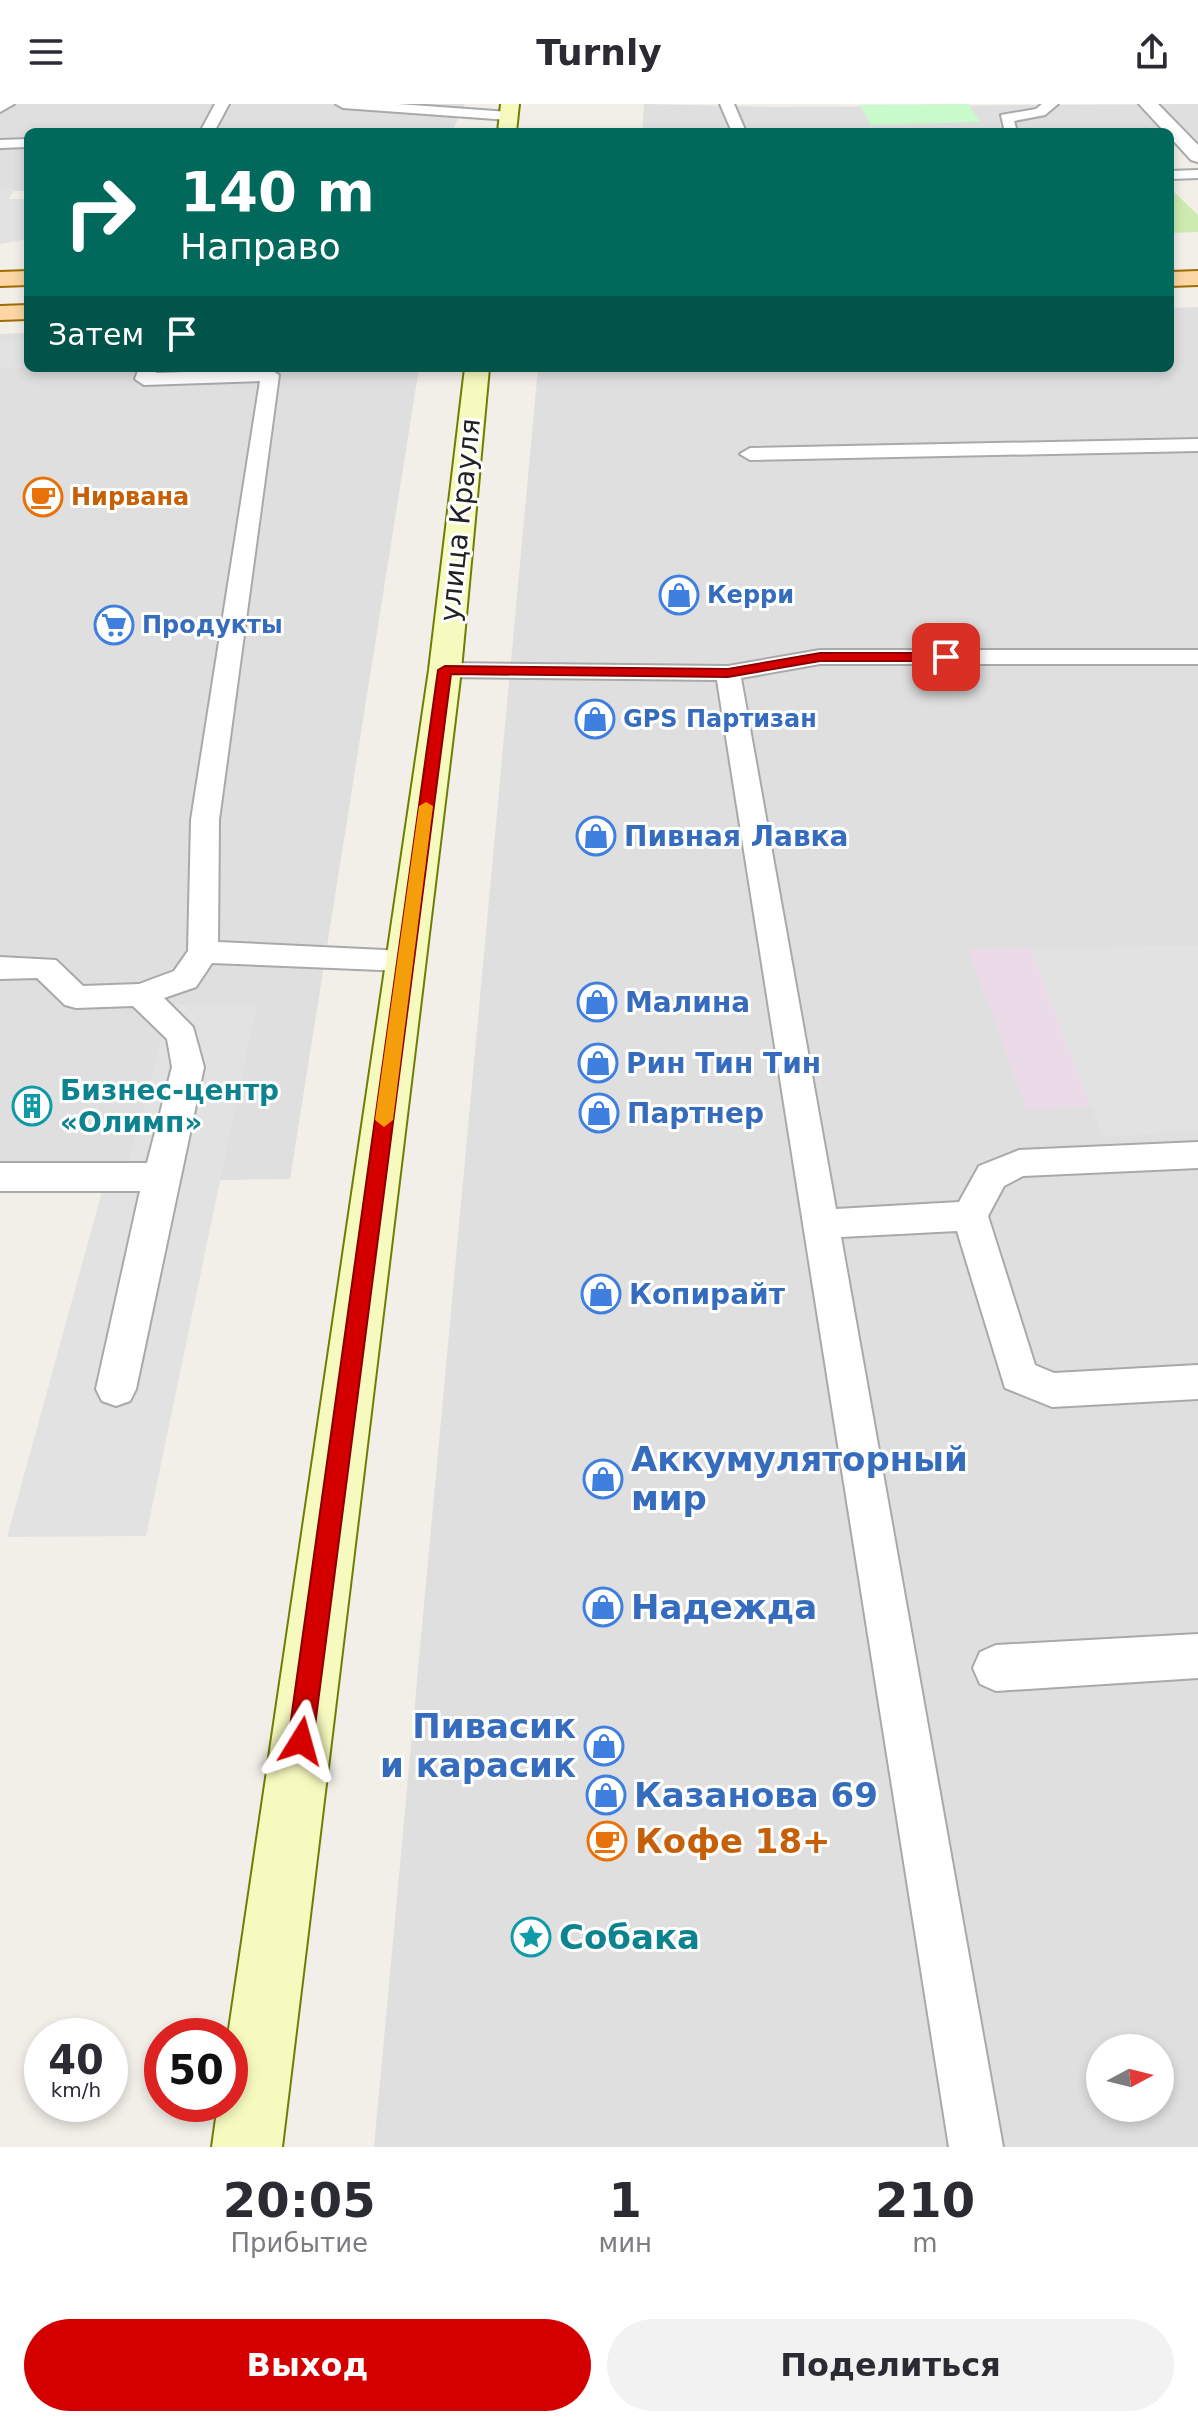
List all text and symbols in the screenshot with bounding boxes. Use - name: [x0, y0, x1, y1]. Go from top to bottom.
- icon: menu: [24, 30, 68, 74]
- icon: share: [1130, 30, 1174, 74]
- text: Turnly: [536, 32, 662, 73]
- text: 140 m: [180, 159, 375, 224]
- icon: right: [48, 160, 152, 264]
- text: Направо: [180, 226, 341, 267]
- icon: arrive: [160, 312, 204, 356]
- text: Затем: [48, 317, 144, 352]
- street label: улица Крауля: [433, 417, 487, 623]
- cafe icon: Нирвана: [22, 476, 64, 518]
- place label: Нирвана: [71, 483, 189, 511]
- shop icon: Керри: [658, 574, 700, 616]
- place label: Керри: [707, 581, 794, 609]
- supermarket icon: Продукты: [93, 604, 135, 646]
- place label: Продукты: [142, 611, 283, 639]
- pin: [912, 623, 980, 691]
- icon: arrive: [924, 635, 968, 679]
- shop icon: GPS Партизан: [574, 698, 616, 740]
- place label: GPS Партизан: [623, 705, 817, 733]
- shop icon: Пивная Лавка: [575, 815, 617, 857]
- place label: Пивная Лавка: [624, 820, 849, 853]
- shop icon: Малина: [576, 981, 618, 1023]
- place label: Малина: [625, 986, 750, 1019]
- shop icon: Рин Тин Тин: [577, 1042, 619, 1084]
- place label: Рин Тин Тин: [626, 1047, 821, 1080]
- place label: Бизнес-центр «Олимп»: [60, 1074, 279, 1139]
- building icon: Бизнес-центр «Олимп»: [11, 1085, 53, 1127]
- shop icon: Партнер: [578, 1092, 620, 1134]
- place label: Партнер: [627, 1097, 764, 1130]
- shop icon: Копирайт: [580, 1273, 622, 1315]
- place label: Копирайт: [629, 1278, 786, 1311]
- place label: Аккумуляторный мир: [631, 1439, 968, 1518]
- shop icon: Аккумуляторный мир: [582, 1458, 624, 1500]
- shop icon: Надежда: [582, 1586, 624, 1628]
- place label: Надежда: [631, 1587, 817, 1627]
- position arrow: [259, 1699, 343, 1783]
- place label: Пивасик и карасик: [380, 1706, 576, 1785]
- shop icon: Пивасик и карасик: [583, 1725, 625, 1767]
- shop icon: Казанова 69: [585, 1774, 627, 1816]
- place label: Казанова 69: [634, 1775, 878, 1815]
- cafe icon: Кофе 18+: [586, 1820, 628, 1862]
- place label: Кофе 18+: [635, 1821, 831, 1861]
- place icon: Собака: [510, 1916, 552, 1958]
- place label: Собака: [559, 1917, 700, 1957]
- speed limit sign: 50: [144, 2018, 248, 2122]
- north arrow: [1086, 2034, 1174, 2122]
- map controls: [1086, 2034, 1174, 2122]
- text: 40: [48, 2037, 104, 2083]
- text: km/h: [51, 2078, 101, 2102]
- text: 20:05: [223, 2172, 376, 2228]
- text: 1: [609, 2172, 642, 2228]
- text: 210: [875, 2172, 975, 2228]
- text: Прибытие: [230, 2228, 368, 2258]
- text: мин: [599, 2228, 652, 2258]
- text: m: [912, 2228, 938, 2258]
- button: Выход: [24, 2319, 591, 2411]
- button: Поделиться: [607, 2319, 1174, 2411]

